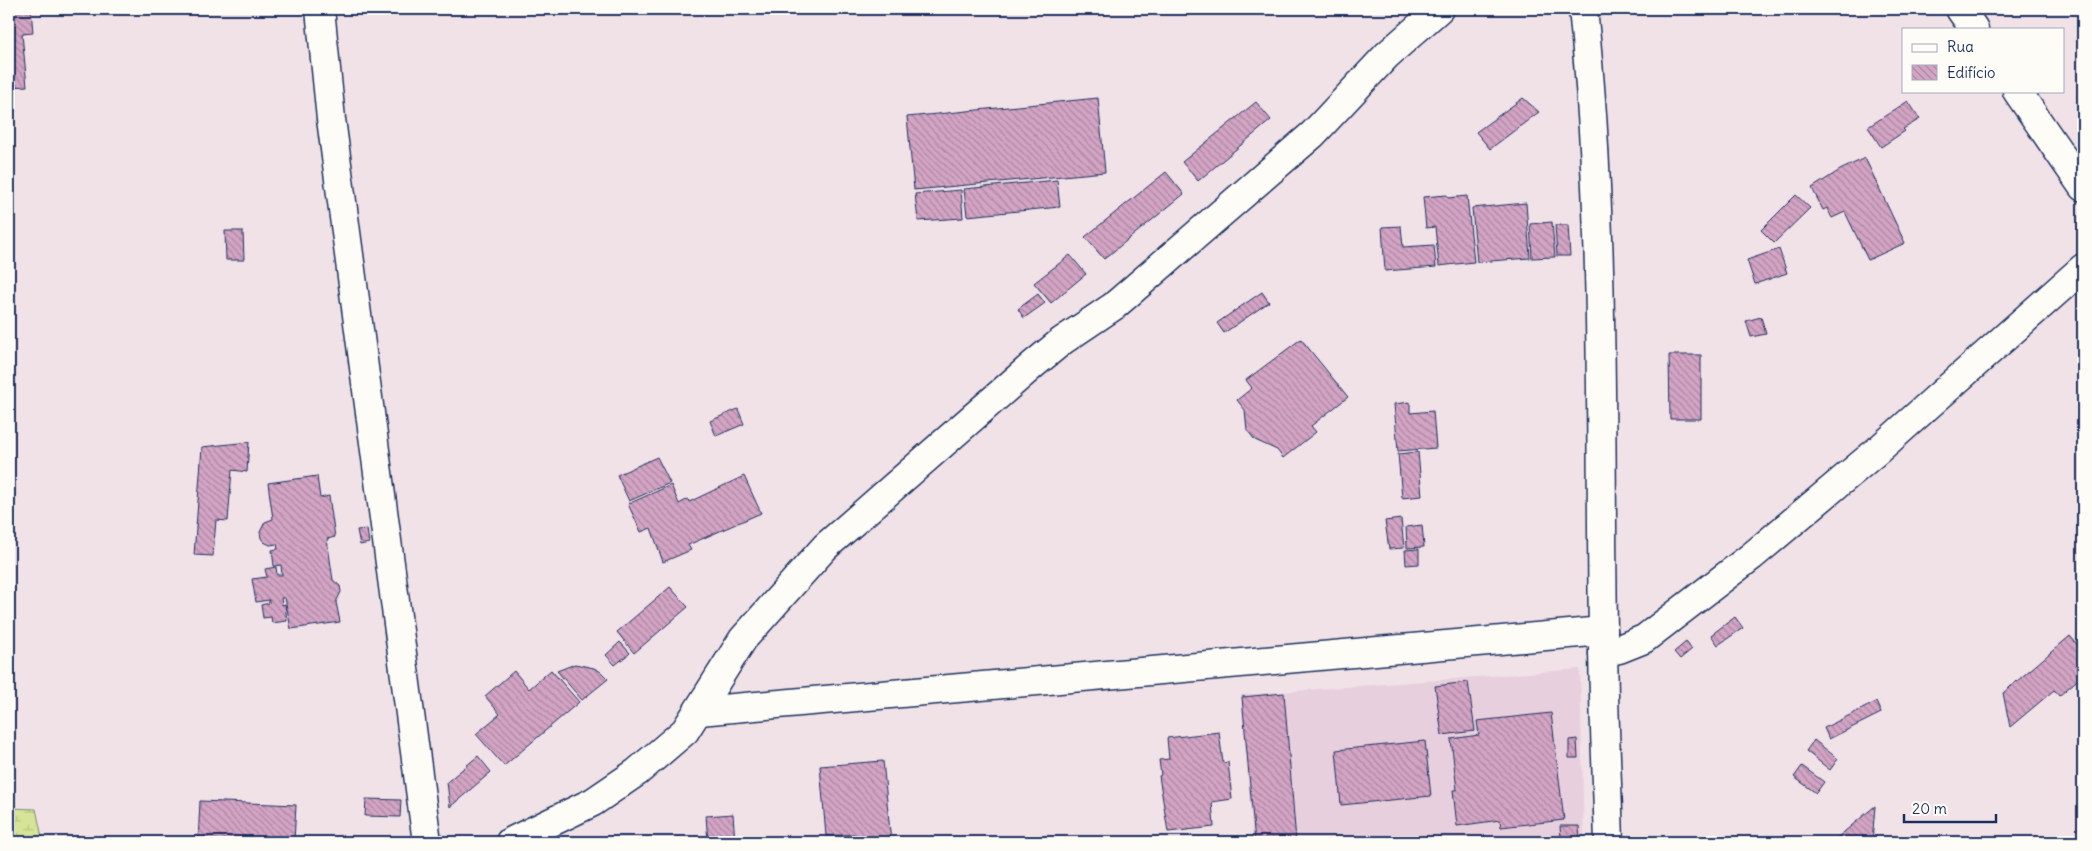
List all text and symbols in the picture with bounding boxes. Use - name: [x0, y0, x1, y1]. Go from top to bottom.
- legend: [1902, 28, 2064, 92]
- text: Rua: [1947, 37, 1974, 56]
- text: Edifício: [1947, 63, 1995, 82]
- scale bar: [1904, 791, 1997, 823]
- text: 20 m: [1912, 799, 1947, 818]

